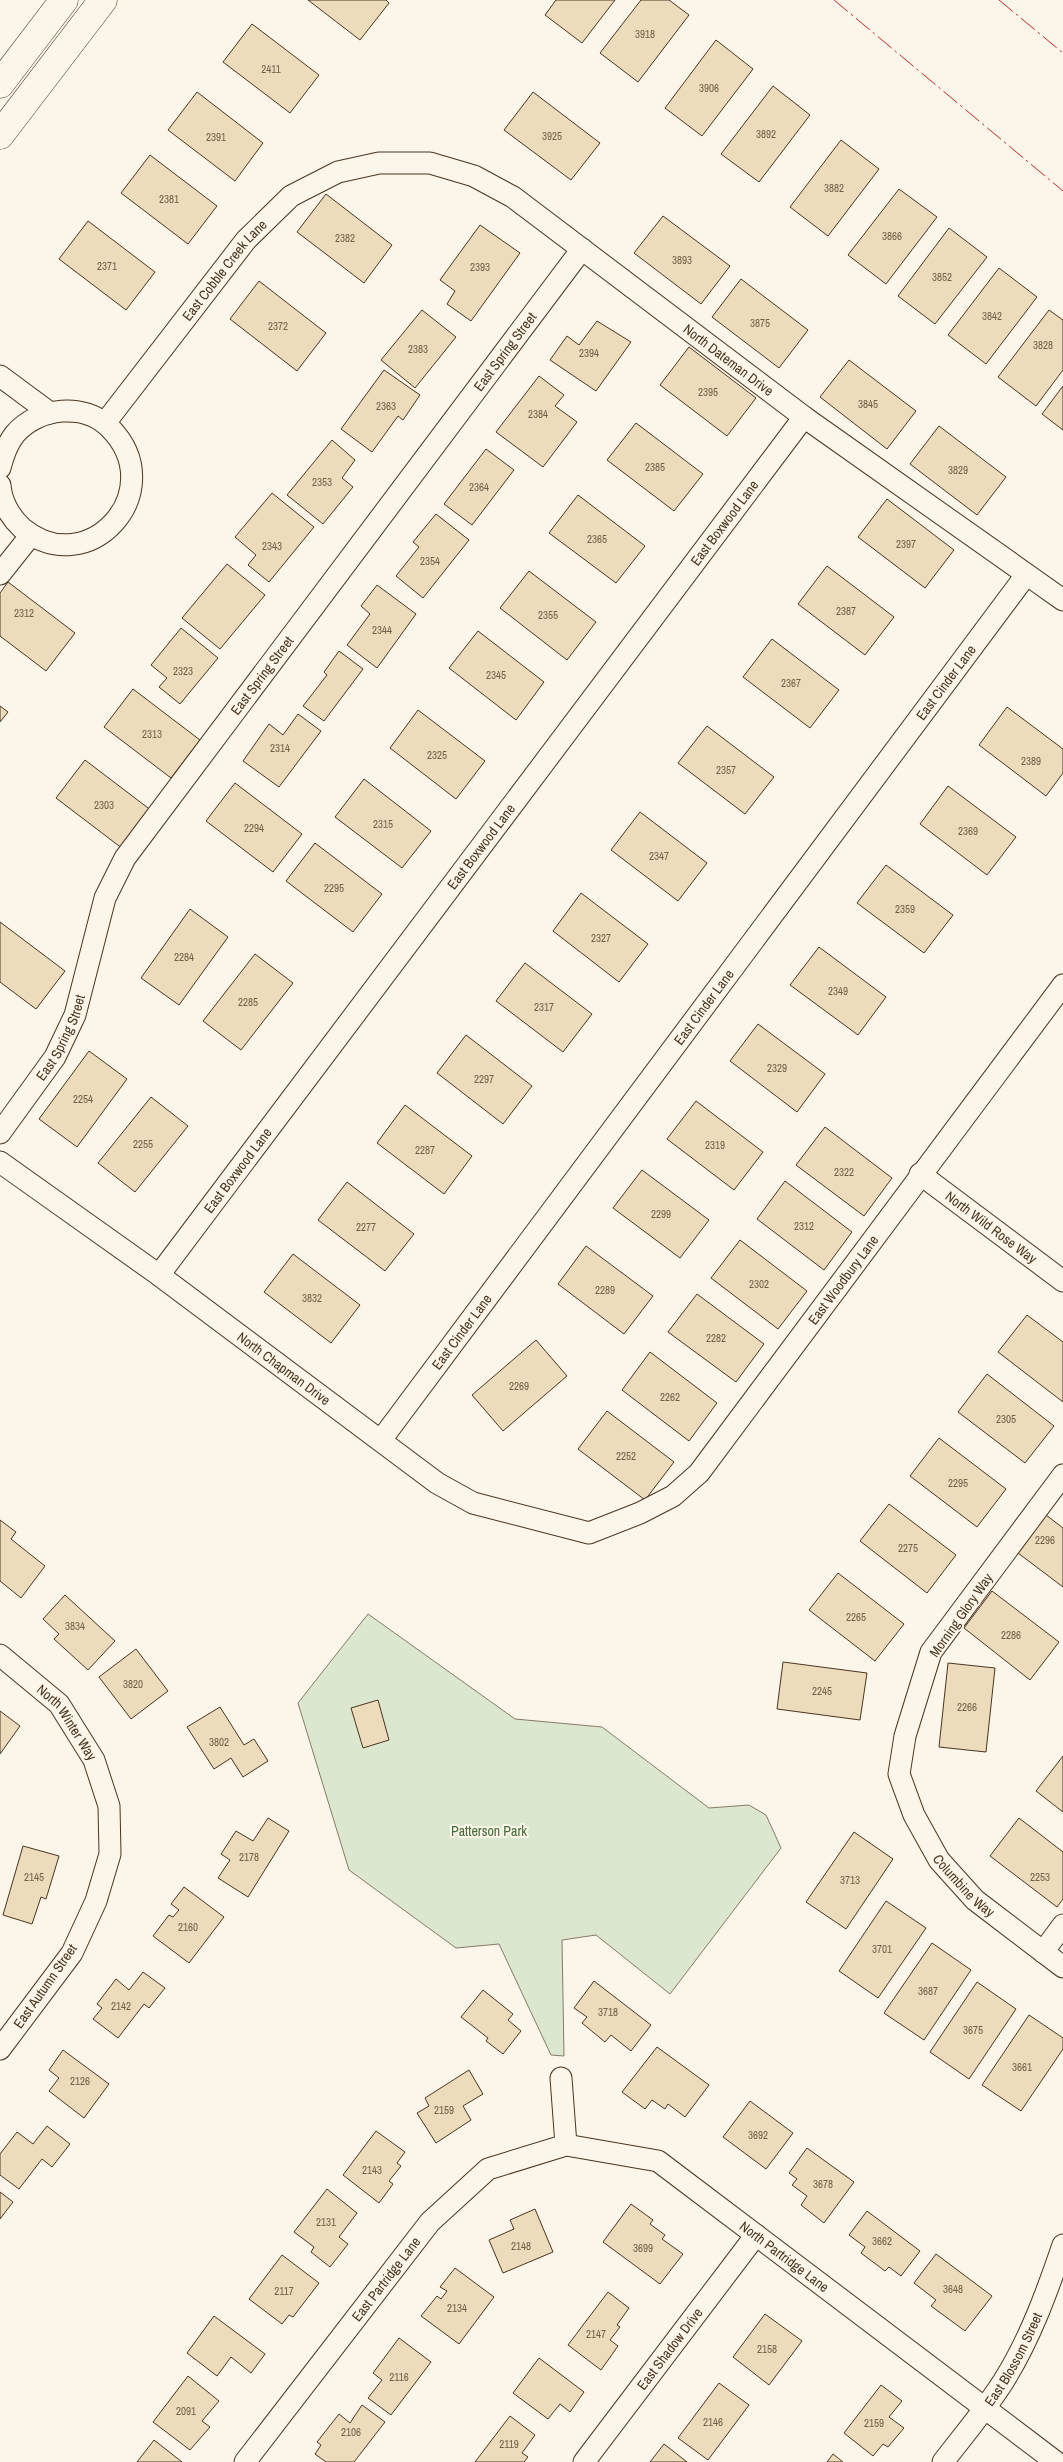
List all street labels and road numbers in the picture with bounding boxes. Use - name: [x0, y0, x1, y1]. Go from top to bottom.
- street label: East Cobble Creek Lane: [178, 216, 271, 324]
- street label: East Spring Street: [470, 309, 540, 395]
- street label: North Dateman Drive: [680, 320, 777, 400]
- street label: East Boxwood Lane: [687, 477, 762, 569]
- street label: East Spring Street: [227, 633, 297, 718]
- street label: East Cinder Lane: [912, 641, 980, 724]
- street label: East Boxwood Lane: [443, 800, 519, 893]
- street label: East Cinder Lane: [670, 966, 738, 1048]
- street label: East Spring Street: [32, 993, 89, 1084]
- street label: East Boxwood Lane: [200, 1124, 276, 1217]
- street label: North Wild Rose Way: [942, 1187, 1041, 1268]
- street label: East Woodbury Lane: [804, 1231, 882, 1328]
- street label: East Cinder Lane: [428, 1291, 496, 1373]
- street label: North Chapman Drive: [234, 1328, 334, 1409]
- street label: Morning Glory Way: [925, 1569, 997, 1660]
- street label: North Winter Way: [33, 1680, 101, 1764]
- street label: Columbine Way: [929, 1851, 999, 1921]
- street label: East Autumn Street: [9, 1940, 81, 2032]
- street label: North Partridge Lane: [736, 2217, 833, 2296]
- street label: East Partridge Lane: [348, 2233, 424, 2325]
- street label: East Shadow Drive: [633, 2304, 707, 2393]
- street label: East Blossom Street: [980, 2310, 1046, 2410]

